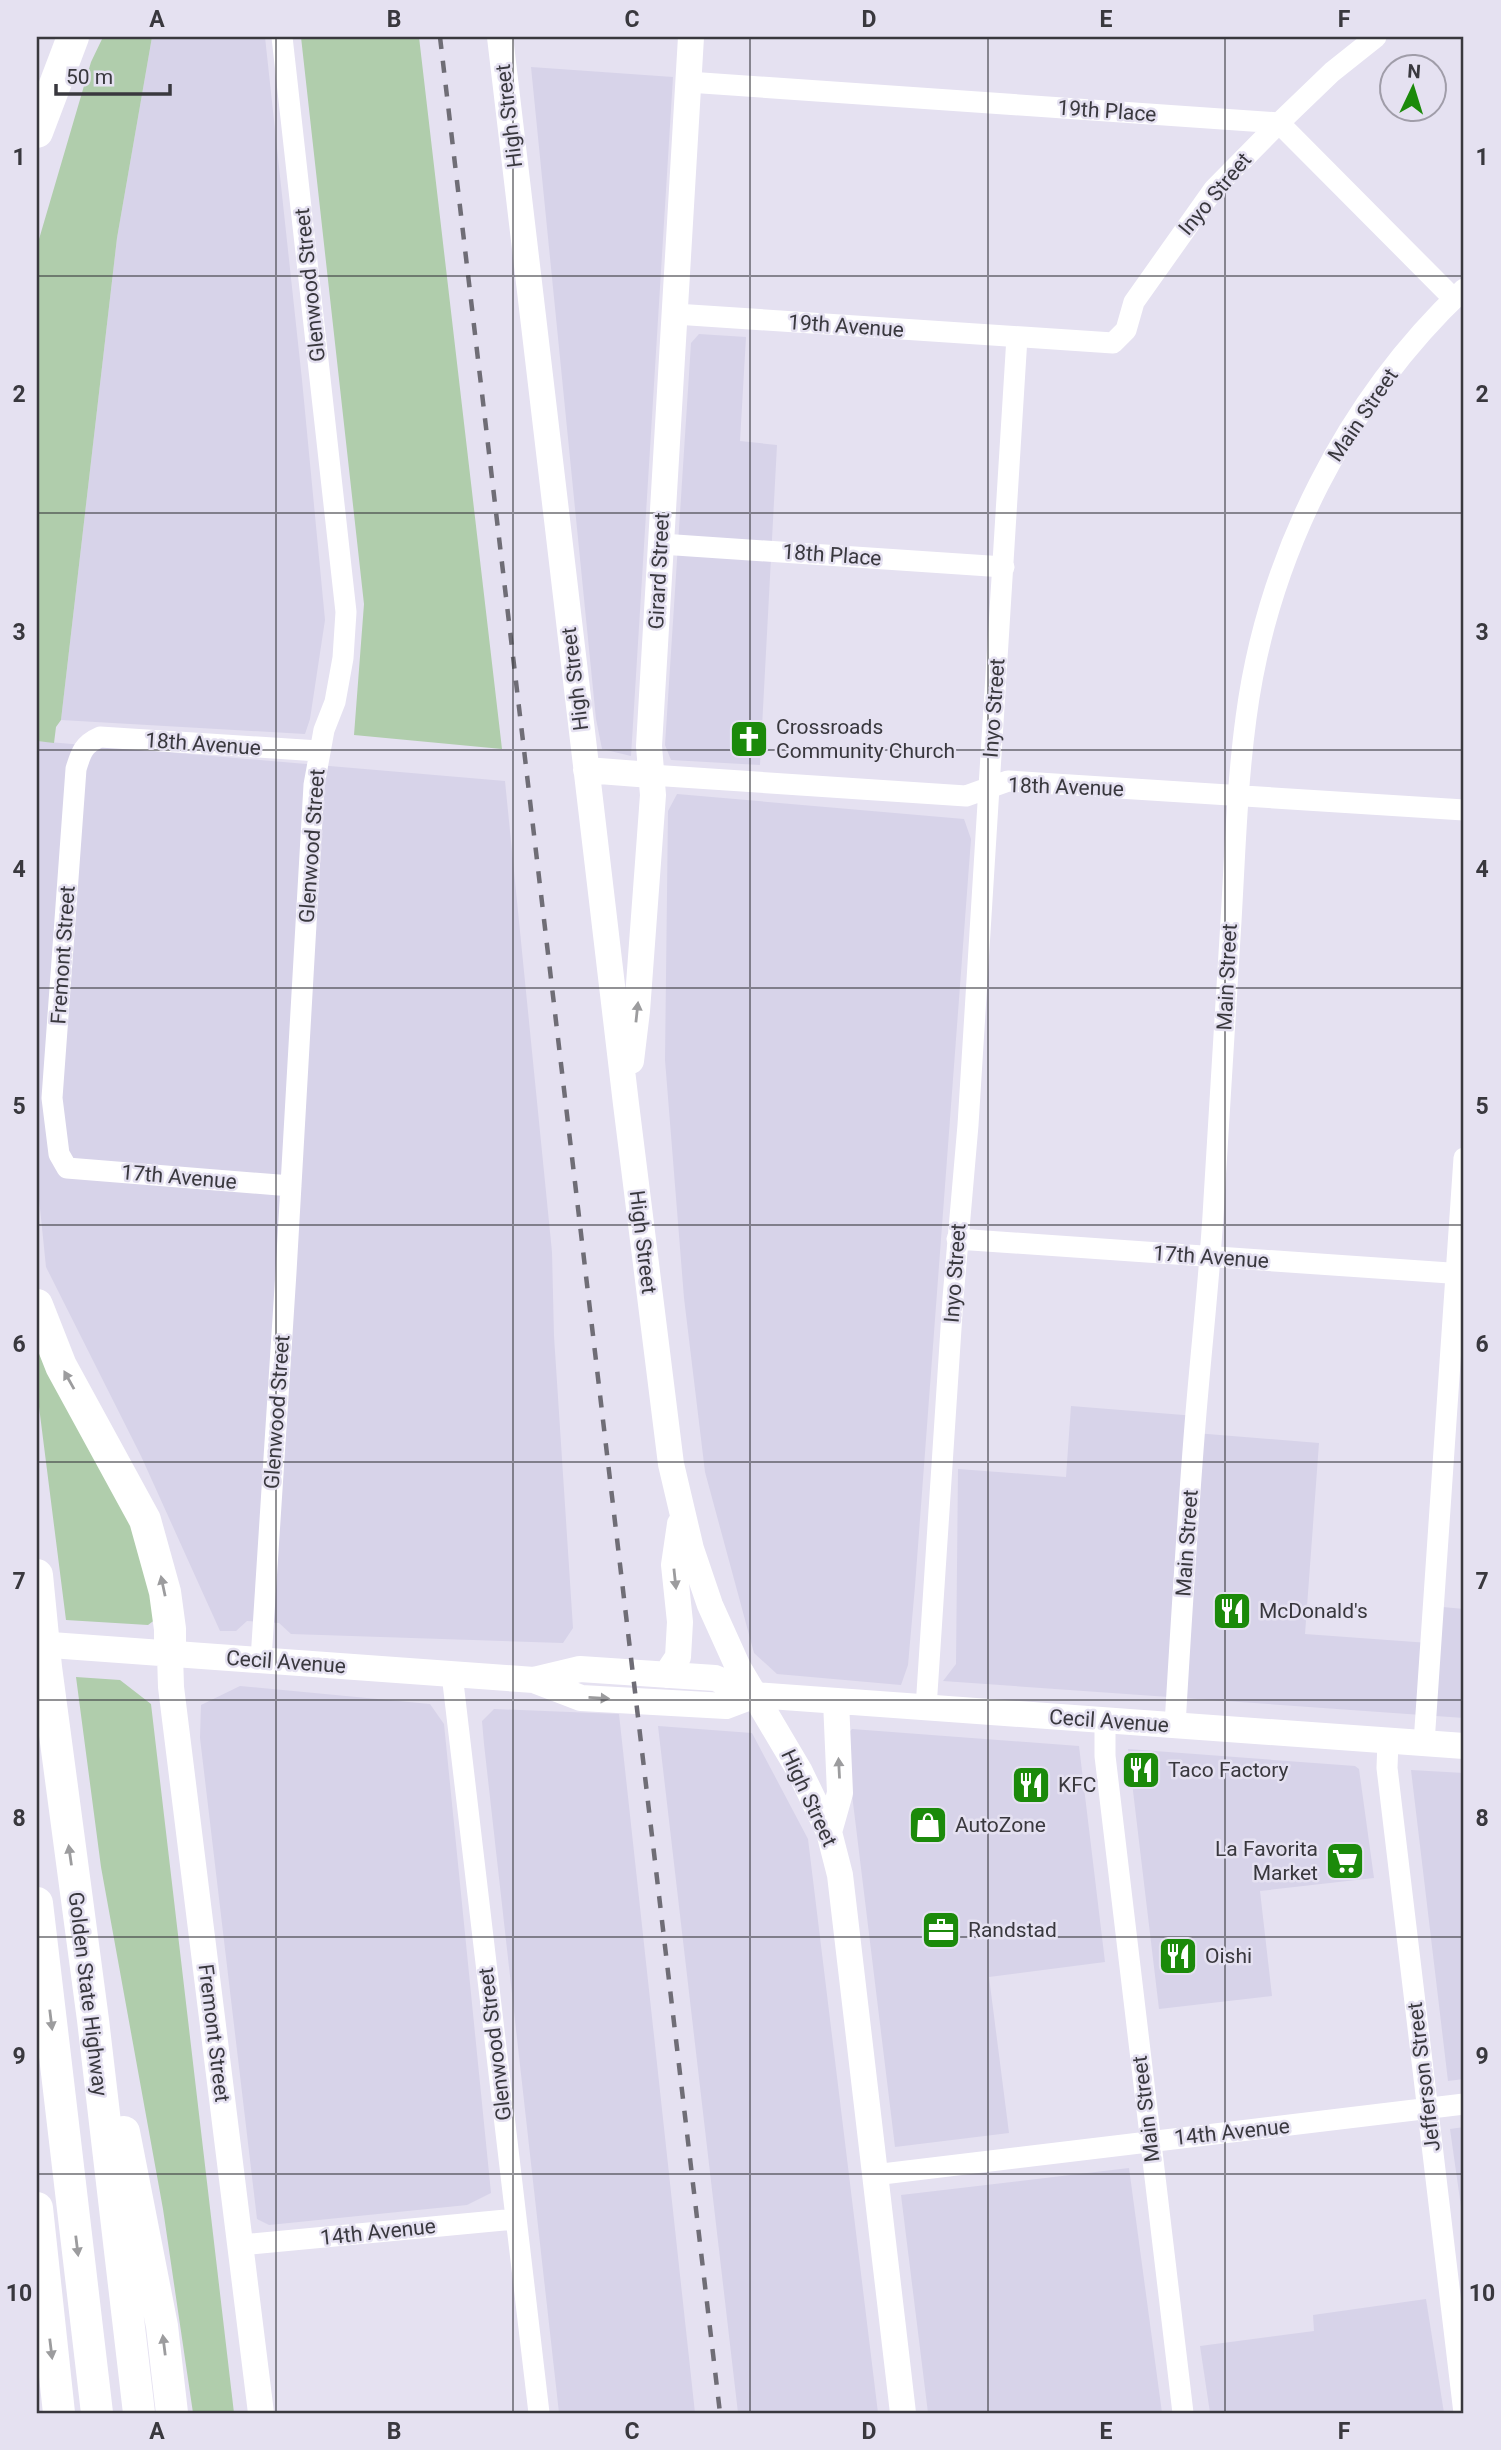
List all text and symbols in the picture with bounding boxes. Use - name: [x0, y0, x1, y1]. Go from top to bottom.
- text: A: [149, 6, 165, 33]
- text: B: [387, 6, 401, 33]
- text: C: [624, 6, 640, 33]
- text: D: [862, 6, 876, 33]
- text: E: [1100, 6, 1113, 33]
- text: F: [1338, 6, 1351, 33]
- scale bar: [56, 52, 170, 96]
- north arrow: [1378, 52, 1448, 122]
- text: N: [1407, 60, 1422, 83]
- street label: High Street: [491, 63, 527, 169]
- text: 50 m: [66, 65, 113, 89]
- street label: 19th Place: [1057, 96, 1157, 126]
- text: 1: [12, 144, 26, 171]
- text: 1: [1475, 144, 1489, 171]
- street label: Inyo Street: [1174, 148, 1256, 240]
- street label: Glenwood Street: [290, 207, 330, 363]
- street label: 19th Avenue: [787, 310, 905, 342]
- street label: Main Street: [1323, 364, 1403, 466]
- text: 2: [12, 381, 26, 408]
- text: 2: [1475, 381, 1489, 408]
- street label: Girard Street: [644, 512, 674, 630]
- street label: 18th Place: [782, 540, 882, 570]
- text: 3: [12, 619, 26, 646]
- text: 3: [1475, 619, 1489, 646]
- street label: High Street: [557, 626, 593, 732]
- street label: Inyo Street: [979, 657, 1009, 759]
- place label: Crossroads Community Church: [776, 715, 955, 763]
- church icon: Crossroads Community Church: [728, 718, 770, 760]
- street label: 18th Avenue: [144, 728, 262, 760]
- street label: Glenwood Street: [295, 768, 329, 924]
- street label: 18th Avenue: [1008, 773, 1124, 801]
- text: 4: [12, 856, 26, 883]
- text: 4: [1475, 856, 1489, 883]
- street label: Fremont Street: [46, 885, 80, 1025]
- street label: Main Street: [1212, 923, 1242, 1031]
- one-way arrow: [632, 1001, 643, 1023]
- text: 5: [12, 1093, 26, 1120]
- text: 5: [1475, 1093, 1489, 1120]
- street label: 17th Avenue: [120, 1160, 238, 1194]
- street label: High Street: [625, 1189, 661, 1295]
- street label: Inyo Street: [940, 1222, 970, 1324]
- street label: 17th Avenue: [1152, 1241, 1270, 1273]
- text: 6: [12, 1331, 26, 1358]
- text: 6: [1475, 1331, 1489, 1358]
- street label: Glenwood Street: [260, 1334, 294, 1490]
- one-way arrow: [63, 1371, 75, 1390]
- street label: Main Street: [1171, 1489, 1203, 1597]
- text: 7: [12, 1568, 26, 1595]
- one-way arrow: [670, 1568, 681, 1590]
- text: 7: [1475, 1568, 1489, 1595]
- one-way arrow: [157, 1575, 168, 1597]
- restaurant icon: McDonald's: [1211, 1590, 1253, 1632]
- place label: McDonald's: [1259, 1599, 1368, 1623]
- street label: Cecil Avenue: [225, 1646, 347, 1678]
- one-way arrow: [589, 1693, 611, 1704]
- street label: Cecil Avenue: [1048, 1705, 1170, 1737]
- street label: High Street: [776, 1746, 842, 1850]
- restaurant icon: Taco Factory: [1120, 1749, 1162, 1791]
- one-way arrow: [833, 1756, 844, 1778]
- place label: Taco Factory: [1168, 1758, 1289, 1782]
- restaurant icon: KFC: [1010, 1764, 1052, 1806]
- place label: KFC: [1058, 1773, 1096, 1797]
- shop icon: AutoZone: [907, 1804, 949, 1846]
- text: 8: [12, 1805, 26, 1832]
- text: 8: [1475, 1805, 1489, 1832]
- place label: AutoZone: [955, 1813, 1046, 1837]
- place label: La Favorita Market: [1215, 1837, 1318, 1885]
- supermarket icon: La Favorita Market: [1324, 1840, 1366, 1882]
- one-way arrow: [65, 1844, 76, 1866]
- street label: Golden State Highway: [64, 1891, 112, 2098]
- office icon: Randstad: [920, 1909, 962, 1951]
- place label: Randstad: [968, 1918, 1057, 1942]
- restaurant icon: Oishi: [1157, 1935, 1199, 1977]
- place label: Oishi: [1205, 1944, 1252, 1968]
- street label: Fremont Street: [194, 1963, 234, 2104]
- street label: Glenwood Street: [474, 1966, 516, 2122]
- street label: Jefferson Street: [1403, 2001, 1445, 2153]
- one-way arrow: [45, 2009, 56, 2031]
- text: 9: [12, 2043, 26, 2070]
- text: 9: [1475, 2043, 1489, 2070]
- street label: Main Street: [1128, 2054, 1164, 2164]
- street label: 14th Avenue: [1173, 2114, 1291, 2150]
- street label: 14th Avenue: [319, 2214, 437, 2250]
- one-way arrow: [72, 2235, 83, 2257]
- text: 10: [6, 2280, 32, 2307]
- text: 10: [1469, 2280, 1495, 2307]
- one-way arrow: [159, 2334, 170, 2356]
- one-way arrow: [46, 2339, 57, 2361]
- text: A: [149, 2418, 165, 2445]
- text: B: [387, 2418, 401, 2445]
- text: C: [624, 2418, 640, 2445]
- text: D: [862, 2418, 876, 2445]
- text: E: [1100, 2418, 1113, 2445]
- text: F: [1338, 2418, 1351, 2445]

